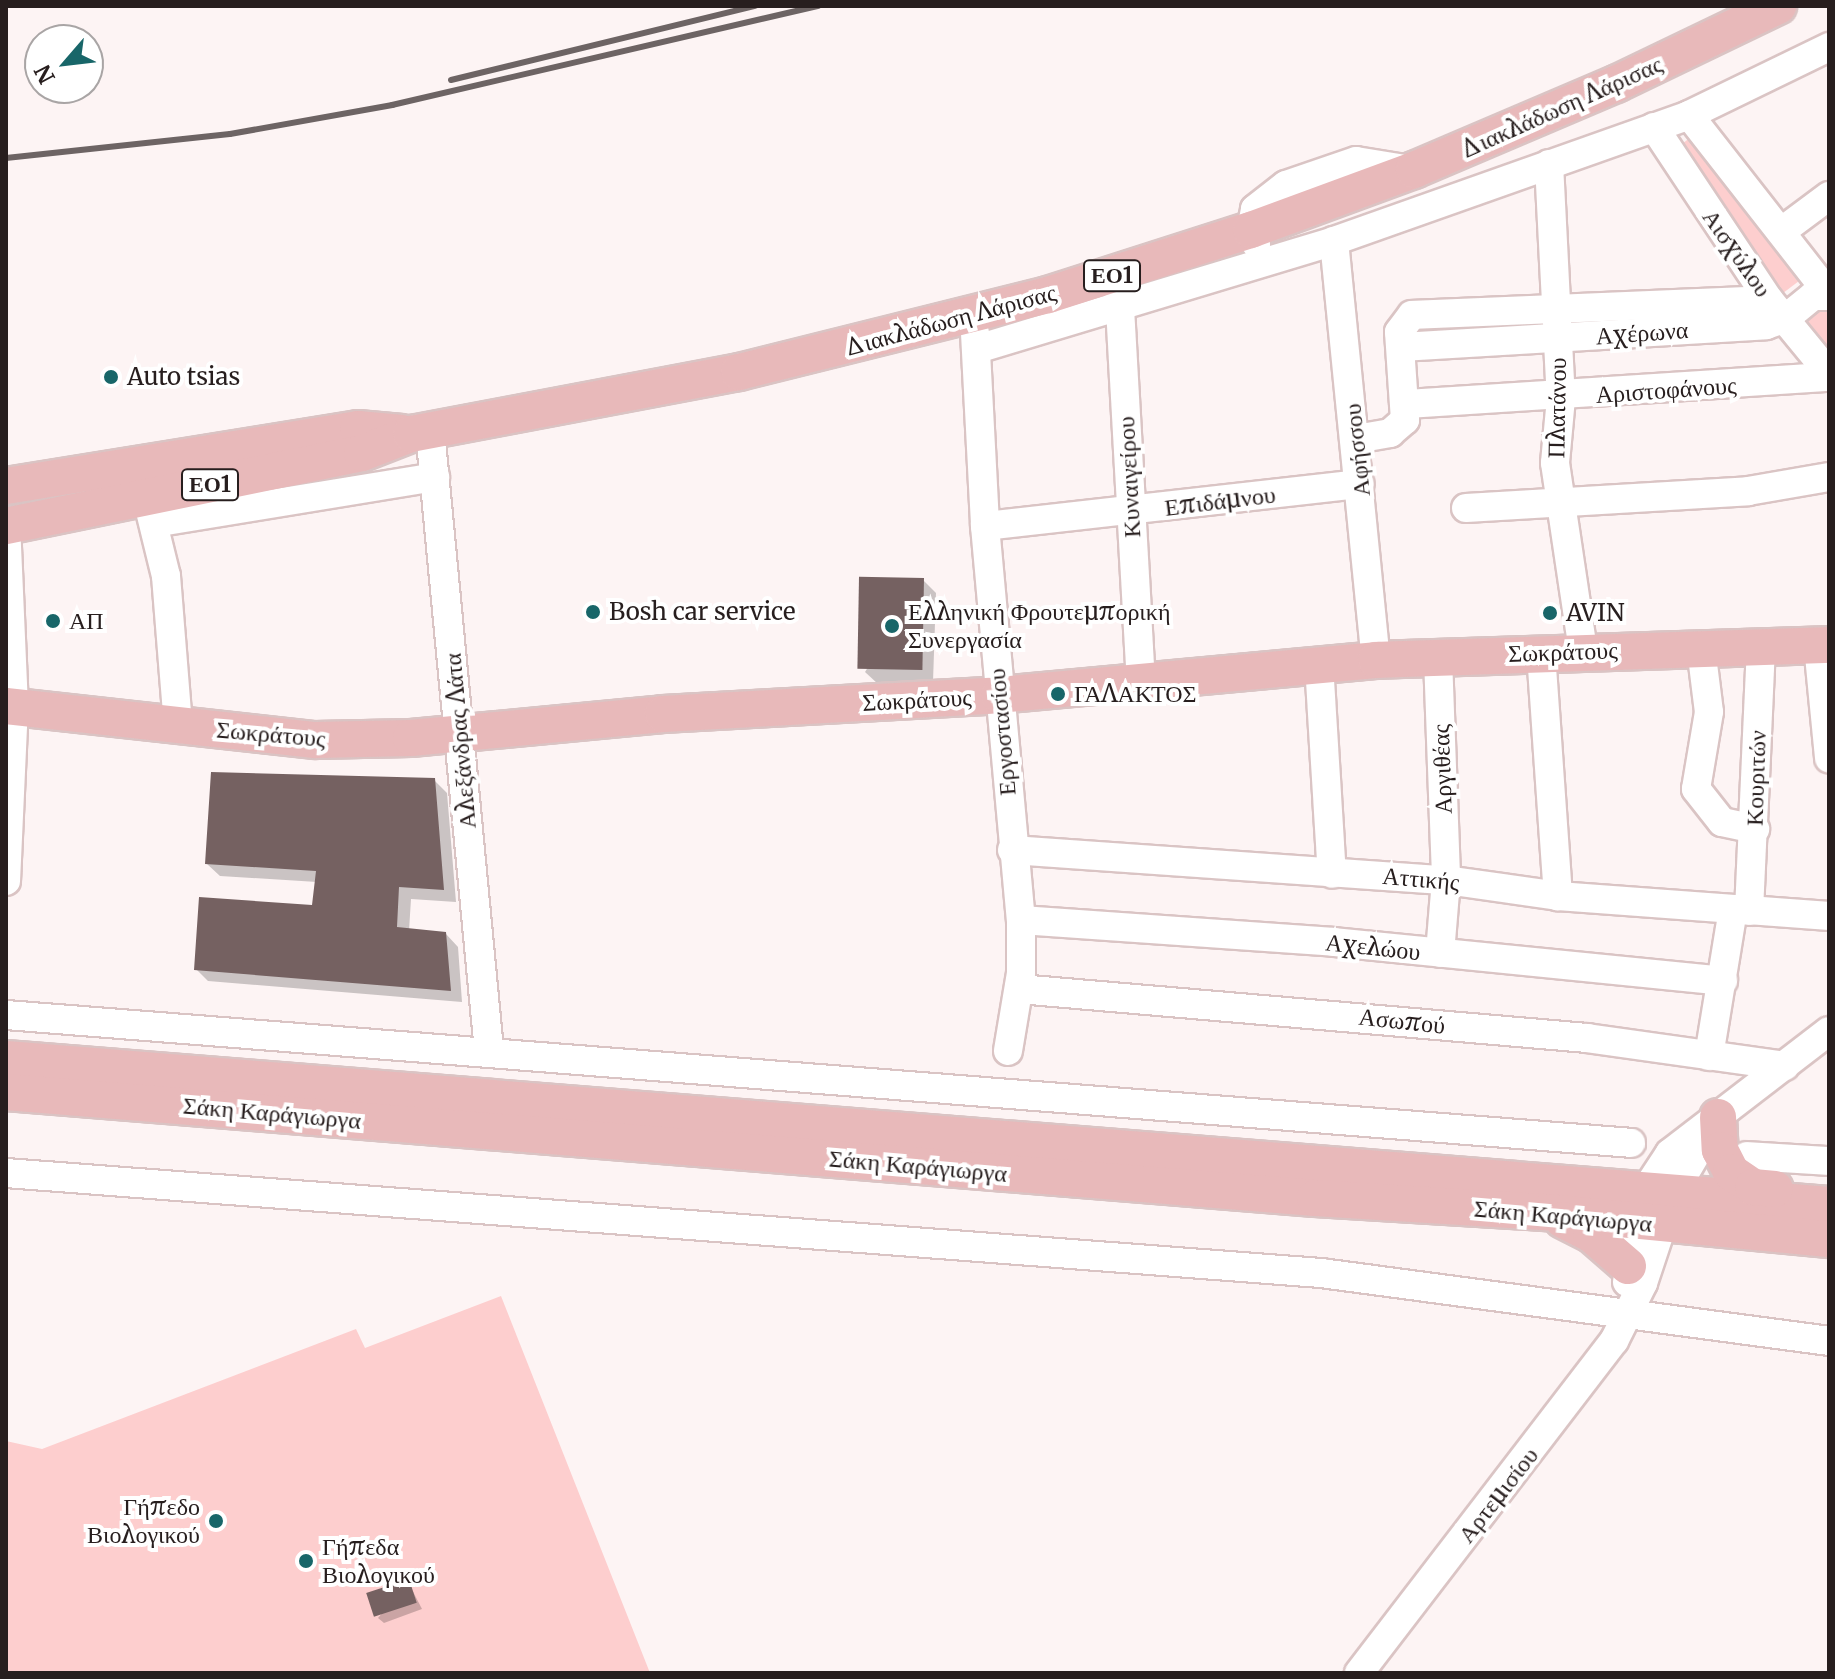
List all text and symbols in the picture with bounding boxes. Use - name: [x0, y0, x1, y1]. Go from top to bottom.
- north arrow: [24, 24, 104, 104]
- street label: Διακλάδωση Λάρισας: [1455, 49, 1667, 165]
- text: N: [28, 60, 61, 89]
- street label: Αισχύλου: [1696, 203, 1778, 303]
- road number: ΕΟ1: [1082, 258, 1142, 294]
- street label: Διακλάδωση Λάρισας: [841, 278, 1059, 362]
- street label: Αχέρωνα: [1595, 315, 1689, 351]
- street label: Πλατάνου: [1542, 357, 1572, 459]
- place label: Auto tsias: [127, 363, 240, 391]
- marker: Auto tsias: [102, 368, 120, 386]
- street label: Αριστοφάνους: [1595, 371, 1737, 409]
- street label: Αφήσσου: [1338, 402, 1376, 498]
- street label: Κυναιγείρου: [1111, 415, 1147, 539]
- road number: ΕΟ1: [180, 467, 240, 503]
- street label: Επιδάμνου: [1163, 480, 1277, 522]
- place label: Bosh car service: [609, 598, 796, 626]
- place label: Ελληνική Φρουτεμπορική Συνεργασία: [908, 598, 1170, 654]
- place label: AVIN: [1566, 599, 1625, 627]
- marker: Bosh car service: [584, 603, 602, 621]
- marker: AVIN: [1541, 604, 1559, 622]
- place label: ΑΠ: [69, 607, 104, 635]
- marker: ΑΠ: [44, 612, 62, 630]
- marker: Ελληνική Φρουτεμπορική Συνεργασία: [883, 617, 901, 635]
- street label: Σωκράτους: [1508, 636, 1618, 668]
- street label: Αλεξάνδρας Λάτα: [438, 652, 482, 830]
- street label: Εργοστασίου: [982, 667, 1022, 797]
- place label: ΓΑΛΑΚΤΟΣ: [1074, 680, 1197, 708]
- street label: Σωκράτους: [862, 683, 972, 717]
- marker: ΓΑΛΑΚΤΟΣ: [1049, 685, 1067, 703]
- street label: Σωκράτους: [215, 715, 327, 753]
- street label: Αργιθέας: [1426, 724, 1458, 814]
- street label: Κουριτών: [1740, 730, 1772, 826]
- street label: Αττικής: [1381, 861, 1461, 897]
- street label: Αχελώου: [1324, 928, 1422, 966]
- street label: Ασωπού: [1357, 1002, 1447, 1040]
- street label: Σάκη Καράγιωργα: [182, 1091, 362, 1135]
- street label: Σάκη Καράγιωργα: [828, 1144, 1008, 1188]
- street label: Σάκη Καράγιωργα: [1473, 1194, 1653, 1238]
- street label: Αρτεμισίου: [1452, 1441, 1544, 1549]
- place label: Γήπεδο Βιολογικού: [87, 1493, 200, 1549]
- marker: Γήπεδο Βιολογικού: [207, 1512, 225, 1530]
- place label: Γήπεδα Βιολογικού: [322, 1533, 435, 1589]
- marker: Γήπεδα Βιολογικού: [297, 1552, 315, 1570]

